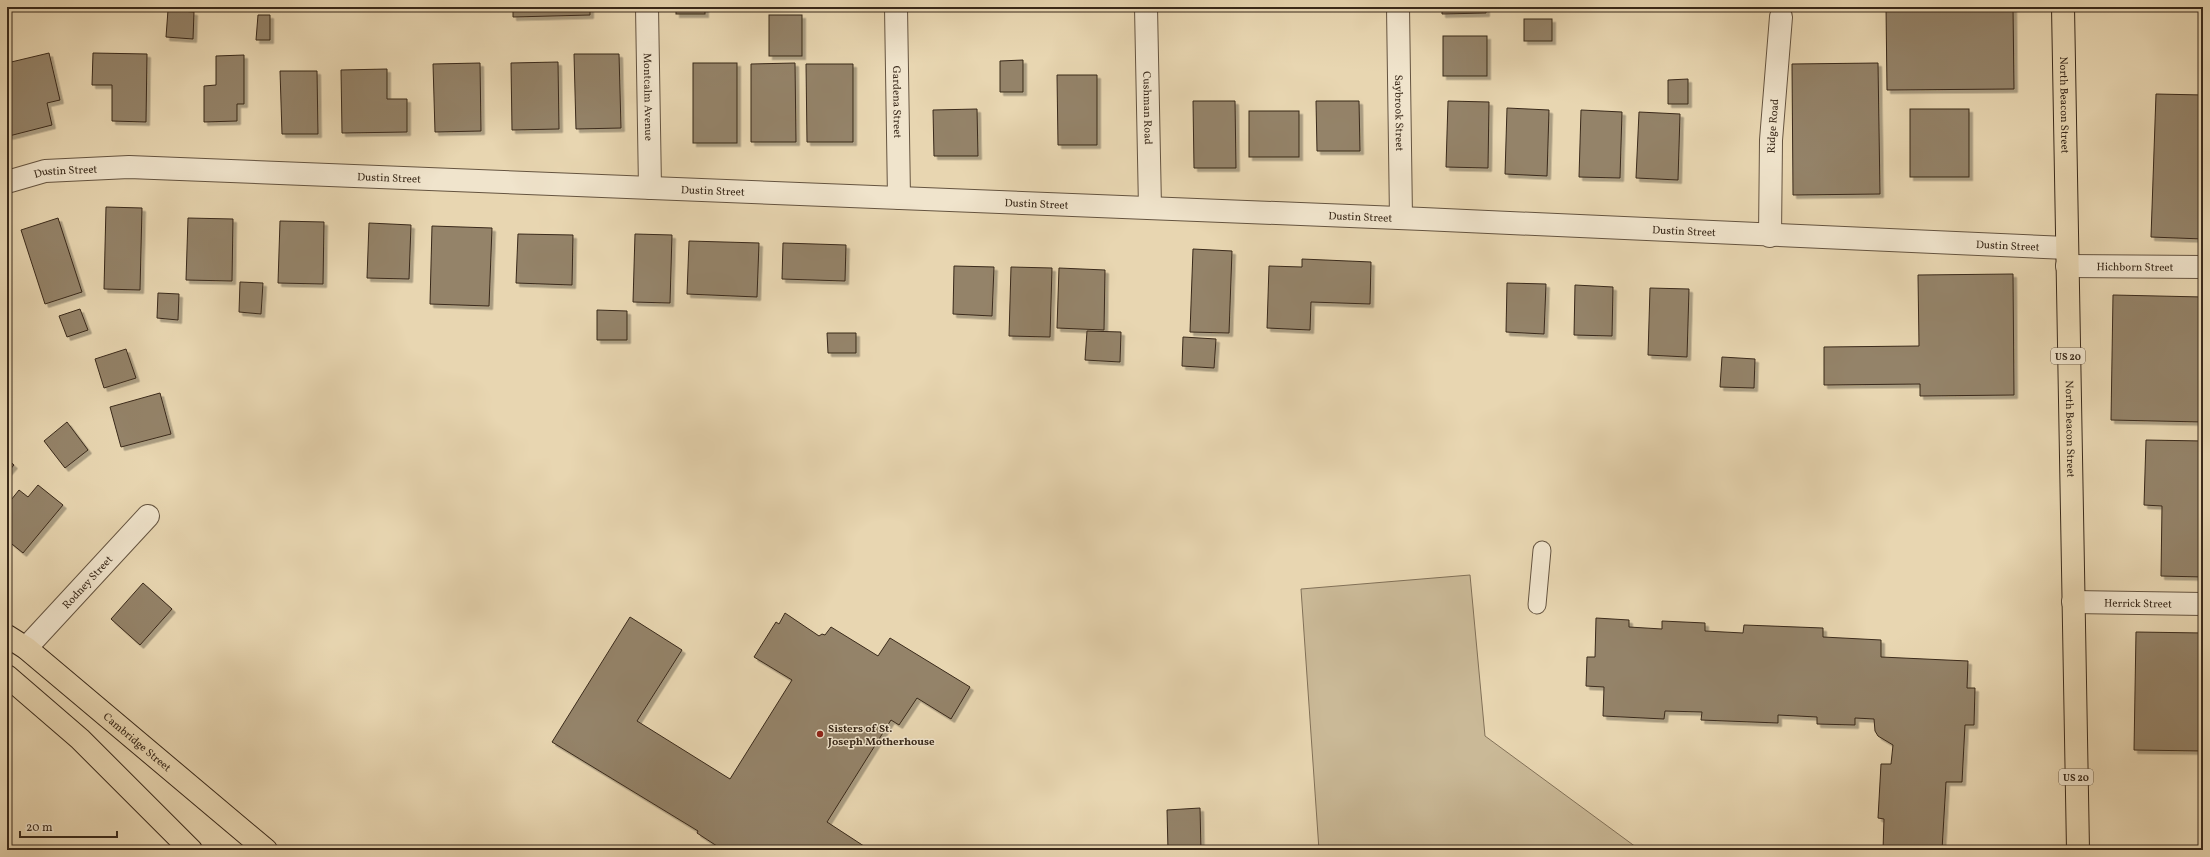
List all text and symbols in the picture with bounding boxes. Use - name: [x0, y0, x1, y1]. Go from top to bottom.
- street label: Montcalm Avenue: [639, 53, 655, 141]
- street label: North Beacon Street: [2055, 56, 2072, 154]
- street label: Gardena Street: [888, 66, 904, 139]
- street label: Cushman Road: [1138, 71, 1155, 145]
- street label: Saybrook Street: [1390, 75, 1406, 151]
- street label: Ridge Road: [1765, 98, 1783, 154]
- street label: Dustin Street: [32, 163, 98, 183]
- street label: Dustin Street: [357, 170, 421, 188]
- street label: Dustin Street: [681, 183, 745, 201]
- street label: Dustin Street: [1004, 196, 1069, 214]
- street label: Dustin Street: [1328, 209, 1393, 227]
- street label: Dustin Street: [1652, 223, 1716, 241]
- street label: Dustin Street: [1975, 238, 2040, 256]
- street label: Hichborn Street: [2096, 260, 2174, 276]
- road number: US 20: [2051, 348, 2085, 364]
- street label: North Beacon Street: [2061, 380, 2077, 478]
- street label: Rodney Street: [60, 553, 117, 613]
- street label: Herrick Street: [2104, 596, 2172, 613]
- street label: Cambridge Street: [99, 710, 174, 776]
- place label: Sisters of St. Joseph Motherhouse: [827, 722, 935, 750]
- marker: Sisters of St. Joseph Motherhouse: [815, 729, 825, 739]
- road number: US 20: [2059, 769, 2093, 785]
- scale bar: [20, 813, 117, 839]
- text: 20 m: [26, 820, 53, 836]

